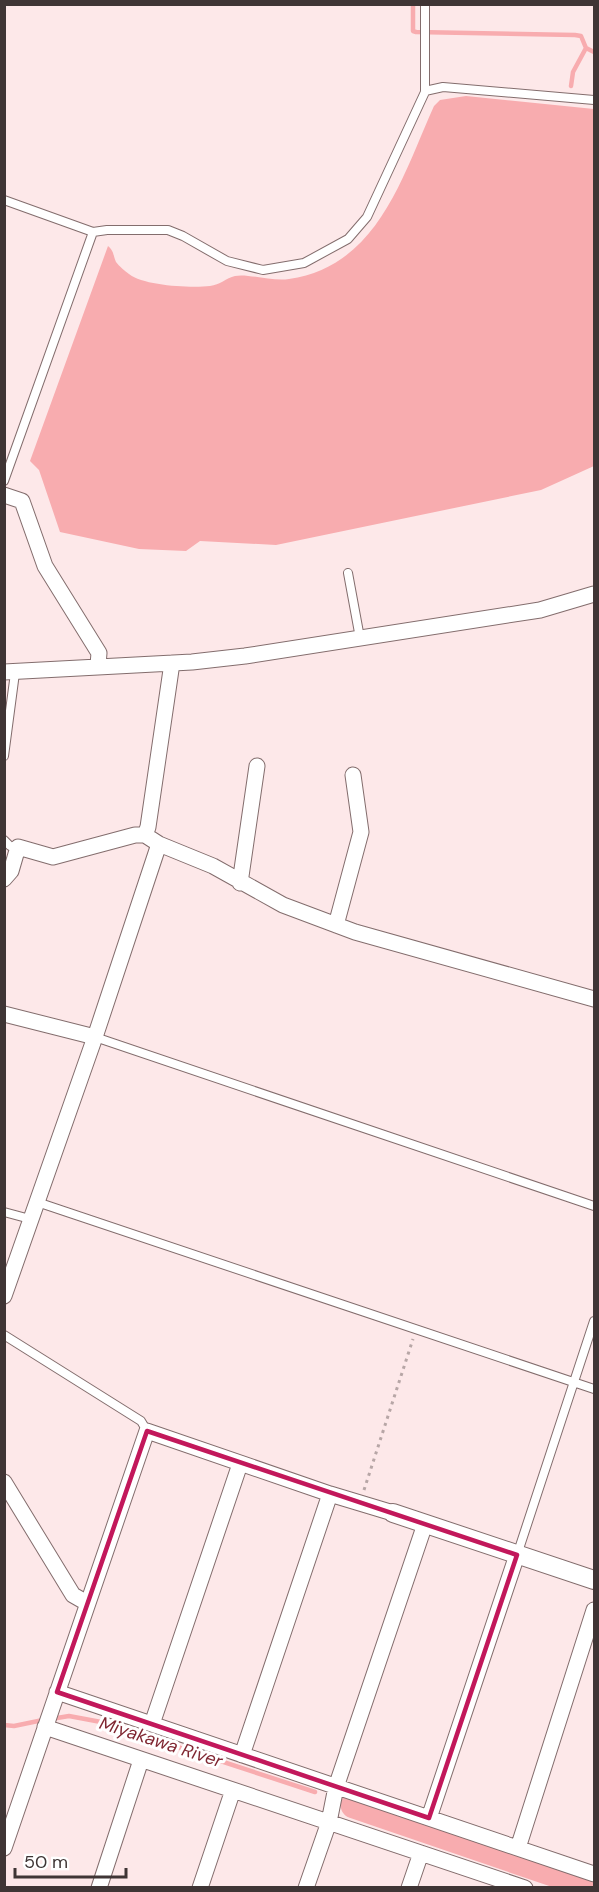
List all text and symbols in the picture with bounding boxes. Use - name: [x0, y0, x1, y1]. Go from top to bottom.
- water label: Miyakawa River: [96, 1711, 227, 1774]
- scale bar: [15, 1841, 126, 1879]
- text: 50 m: [24, 1850, 68, 1874]

